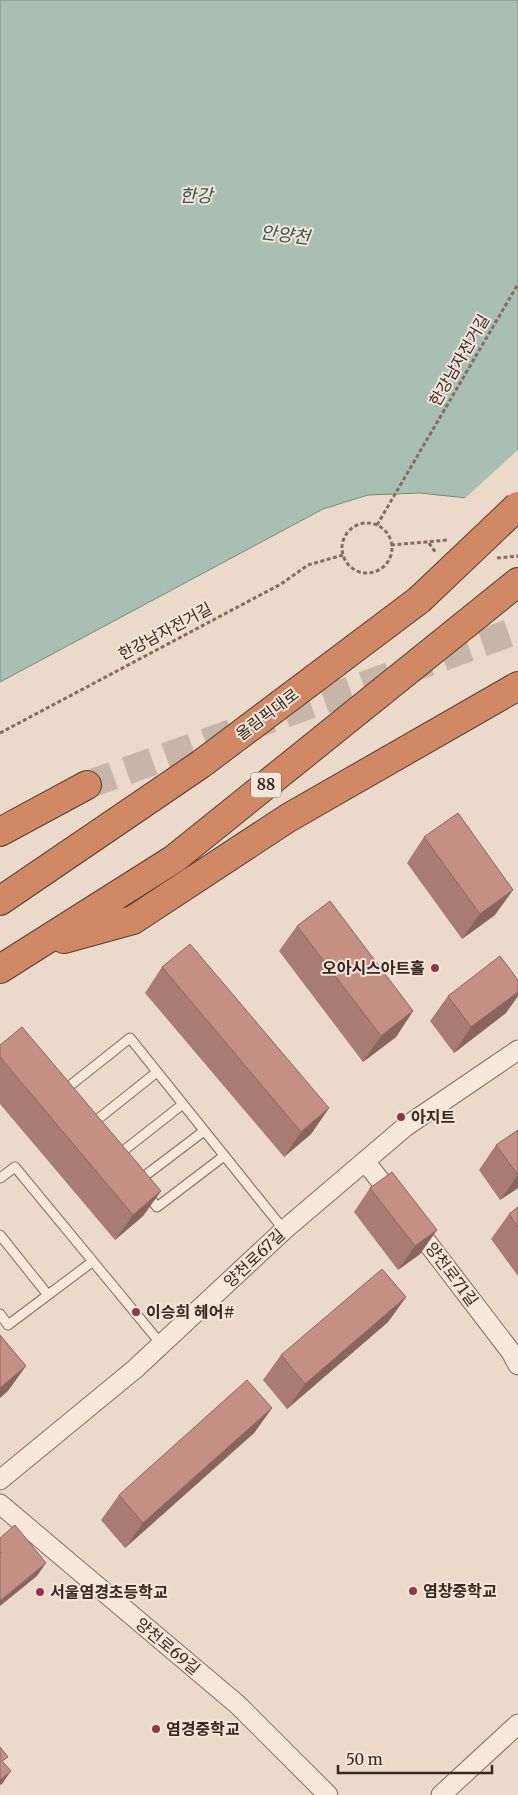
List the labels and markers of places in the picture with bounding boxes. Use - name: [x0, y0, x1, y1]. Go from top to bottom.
- place label: 오아시스아트홀: [322, 958, 425, 978]
- marker: 오아시스아트홀: [429, 962, 441, 974]
- place label: 아지트: [411, 1107, 455, 1127]
- marker: 아지트: [395, 1111, 407, 1123]
- place label: 이승희 헤어#: [146, 1302, 235, 1322]
- marker: 이승희 헤어#: [130, 1306, 142, 1318]
- place label: 염창중학교: [423, 1581, 497, 1601]
- place label: 서울염경초등학교: [50, 1582, 168, 1602]
- marker: 염창중학교: [407, 1585, 419, 1597]
- marker: 서울염경초등학교: [34, 1586, 46, 1598]
- place label: 염경중학교: [166, 1719, 240, 1739]
- marker: 염경중학교: [150, 1723, 162, 1735]

